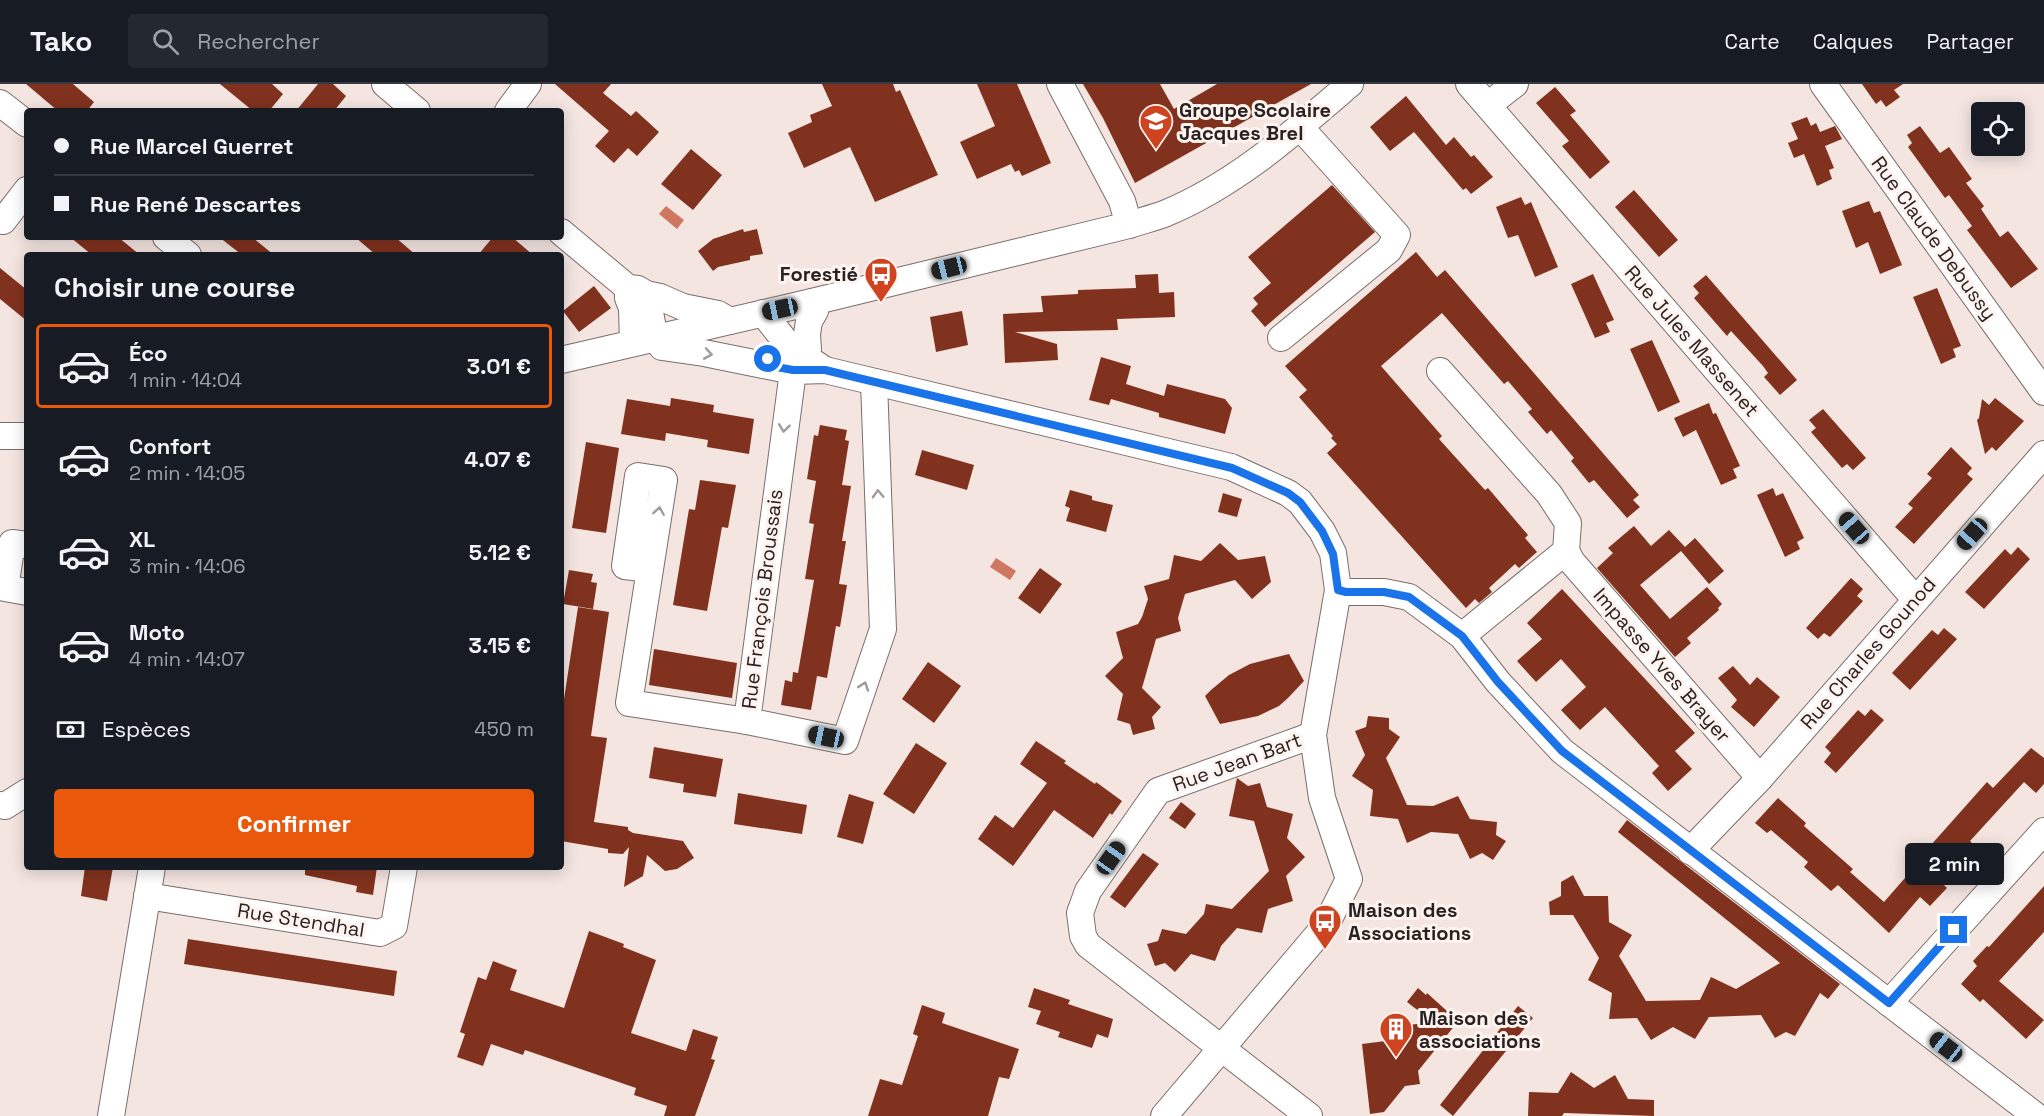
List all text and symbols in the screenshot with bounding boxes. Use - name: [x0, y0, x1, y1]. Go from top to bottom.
- search box: [128, 14, 548, 68]
- text: Tako: [30, 23, 92, 59]
- icon: search: [149, 25, 182, 58]
- text: Rechercher: [197, 27, 320, 55]
- text: Carte: [1725, 28, 1780, 55]
- text: Calques: [1813, 28, 1893, 55]
- text: Partager: [1926, 28, 2014, 55]
- place label: Groupe Scolaire Jacques Brel: [1179, 97, 1331, 146]
- map controls: [1971, 102, 2025, 156]
- button: locate: [1971, 102, 2025, 156]
- school or university icon: Groupe Scolaire Jacques Brel: [1138, 103, 1174, 150]
- text: Rue Marcel Guerret: [90, 132, 293, 160]
- street label: Rue Claude Debussy: [1866, 151, 2002, 325]
- text: Rue René Descartes: [90, 190, 301, 218]
- car: [929, 255, 969, 281]
- bus stop icon: Forestié: [863, 256, 899, 303]
- street label: Rue Jules Massenet: [1619, 260, 1765, 422]
- place label: Forestié: [780, 261, 858, 287]
- text: Choisir une course: [54, 270, 295, 305]
- car: [761, 296, 799, 322]
- icon: car: [57, 339, 111, 393]
- text: Éco: [129, 339, 168, 367]
- route start: [754, 345, 781, 372]
- one-way arrow: [703, 347, 713, 360]
- text: 3.01 €: [467, 352, 531, 380]
- text: 1 min · 14:04: [129, 367, 242, 393]
- one-way arrow: [779, 424, 791, 433]
- icon: car: [57, 432, 111, 486]
- text: Confort: [129, 432, 211, 460]
- text: 4.07 €: [464, 445, 531, 473]
- text: 2 min · 14:05: [129, 460, 245, 486]
- street label: Rue François Broussais: [736, 488, 788, 710]
- one-way arrow: [872, 490, 885, 499]
- one-way arrow: [652, 507, 665, 517]
- car: [1835, 509, 1873, 547]
- car: [1953, 515, 1991, 553]
- icon: car: [57, 525, 111, 579]
- text: XL: [129, 525, 155, 553]
- text: 5.12 €: [469, 538, 531, 566]
- text: 3 min · 14:06: [129, 553, 246, 579]
- street label: Rue Charles Gounod: [1795, 571, 1941, 735]
- street label: Impasse Yves Brayer: [1588, 582, 1736, 748]
- icon: car: [57, 618, 111, 672]
- text: Moto: [129, 618, 185, 646]
- text: 3.15 €: [469, 631, 531, 659]
- text: 4 min · 14:07: [129, 646, 245, 672]
- one-way arrow: [857, 681, 869, 692]
- icon: cash: [54, 713, 87, 746]
- text: Espèces: [102, 715, 191, 743]
- text: 450 m: [474, 716, 534, 742]
- car: [807, 724, 845, 750]
- street label: Rue Jean Bart: [1169, 727, 1305, 797]
- button: Confirmer: [54, 789, 534, 858]
- car: [1093, 838, 1129, 878]
- callout: 2 min: [1904, 843, 2004, 885]
- text: 2 min: [1929, 851, 1980, 877]
- street label: Rue Stendhal: [235, 897, 367, 943]
- place label: Maison des Associations: [1348, 897, 1471, 946]
- bus stop icon: Maison des Associations: [1307, 903, 1343, 950]
- route end: [1940, 916, 1967, 943]
- place label: Maison des associations: [1419, 1005, 1541, 1054]
- building icon: Maison des associations: [1378, 1011, 1414, 1058]
- car: [1926, 1029, 1966, 1065]

